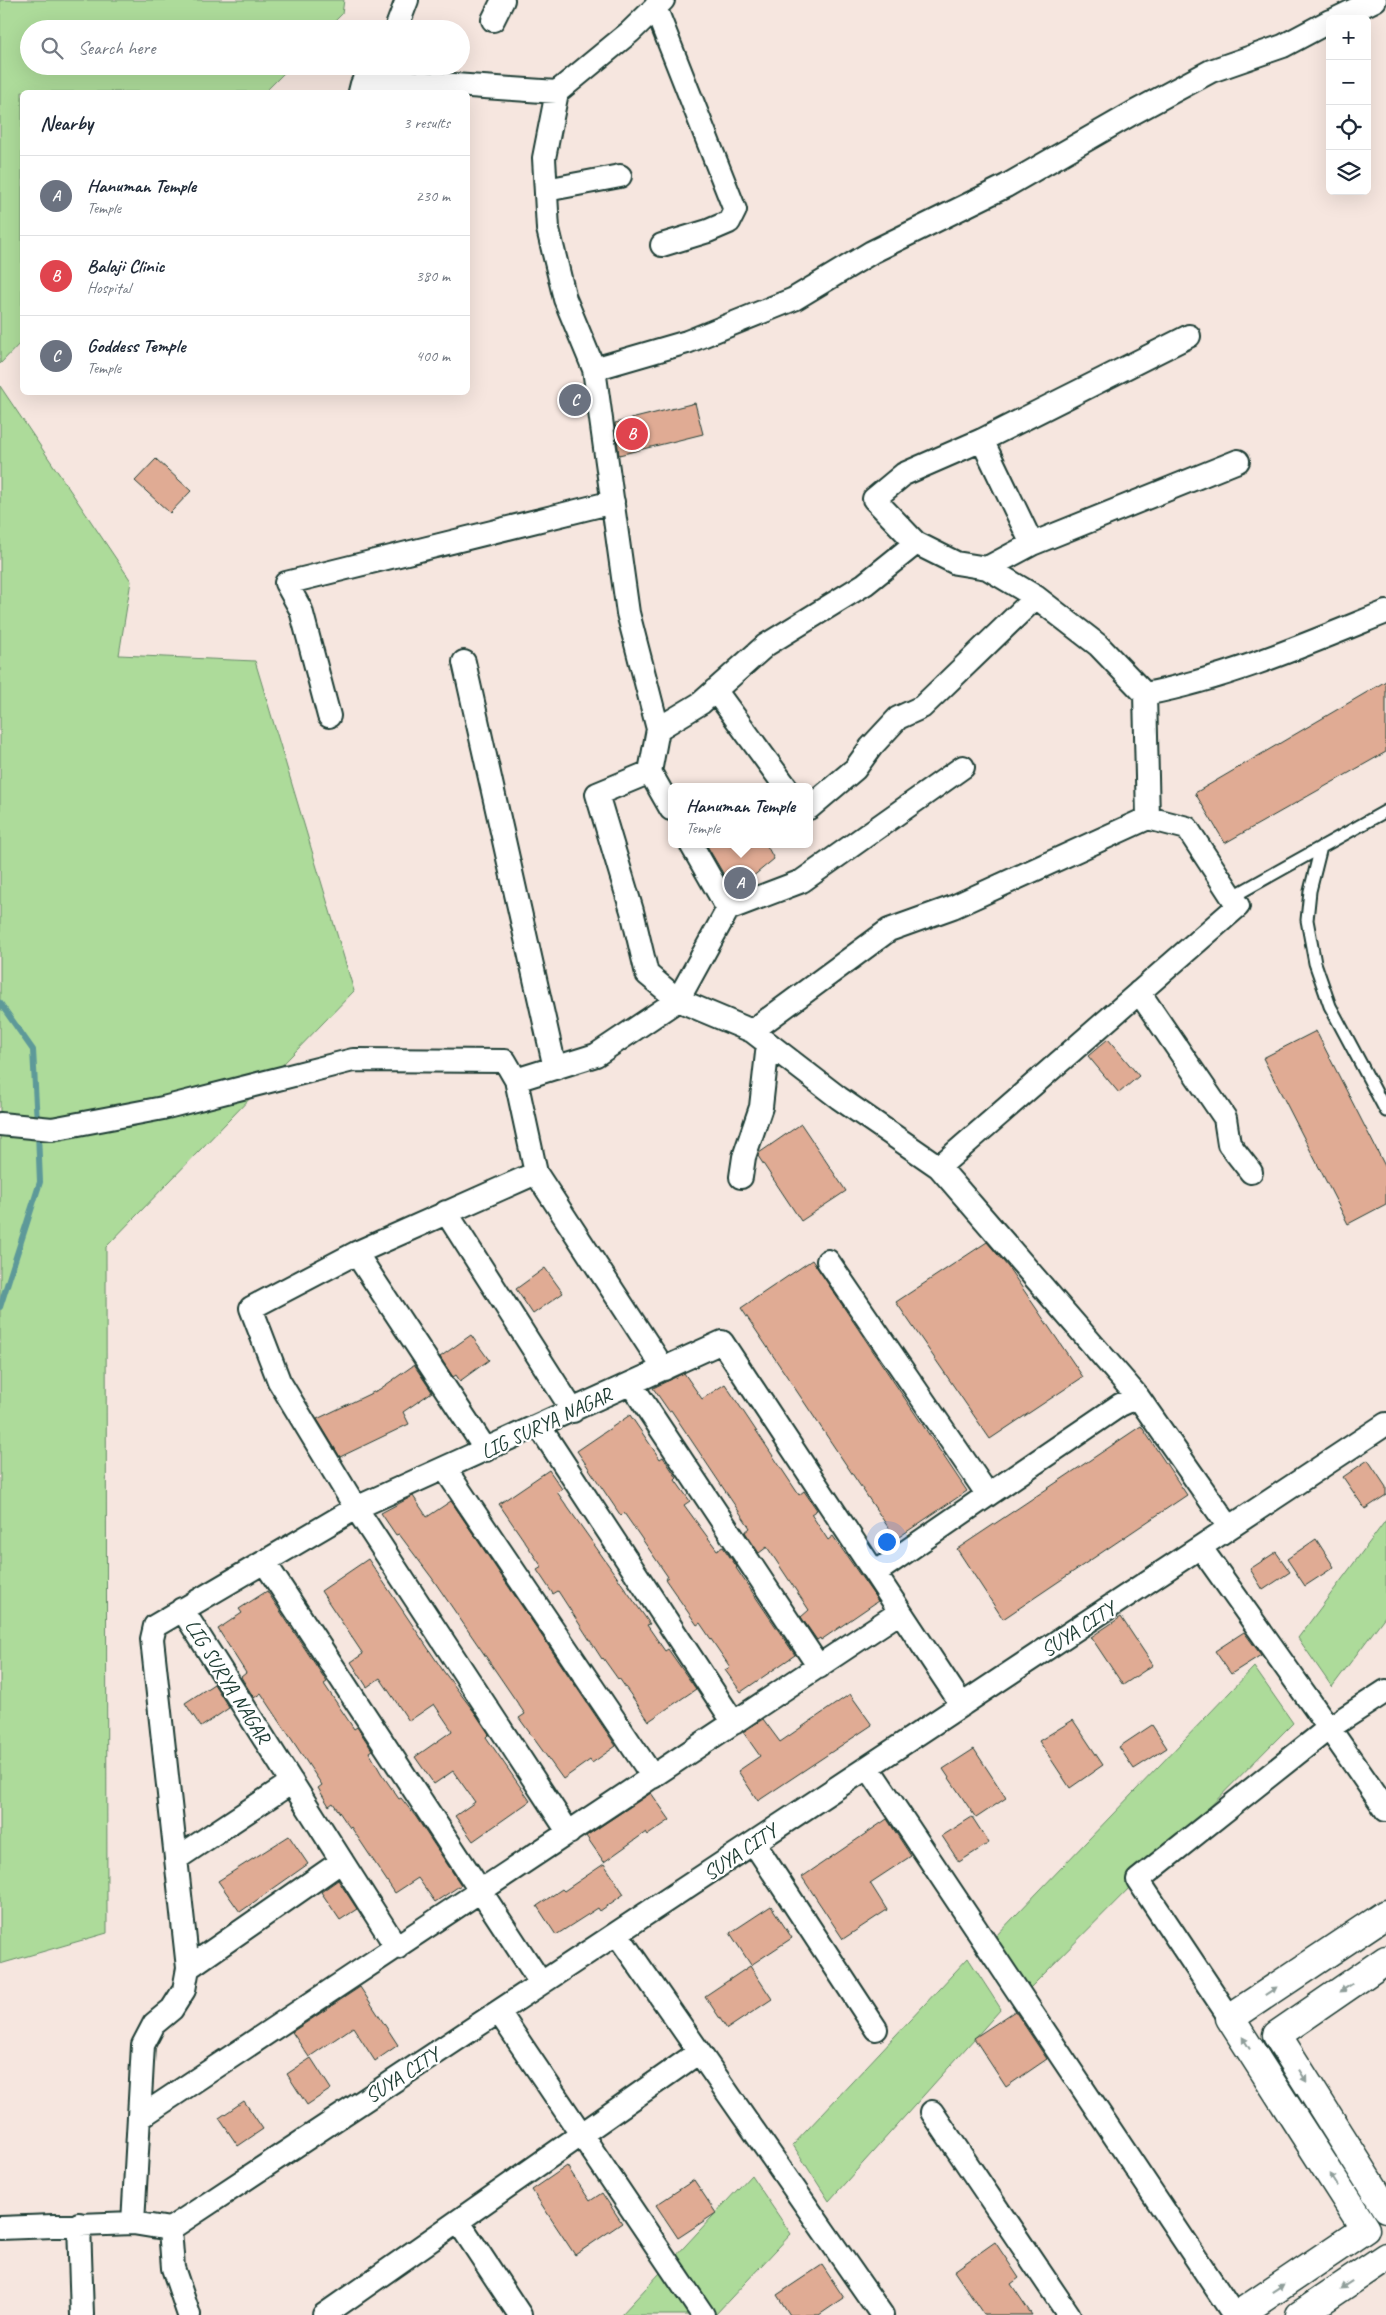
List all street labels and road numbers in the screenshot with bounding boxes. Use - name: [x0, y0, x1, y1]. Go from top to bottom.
- street label: LIG SURYA NAGAR: [476, 1380, 618, 1465]
- street label: SUYA CITY: [1036, 1593, 1123, 1663]
- street label: LIG SURYA NAGAR: [180, 1614, 278, 1750]
- street label: SUYA CITY: [698, 1816, 785, 1886]
- street label: SUYA CITY: [360, 2039, 447, 2109]

